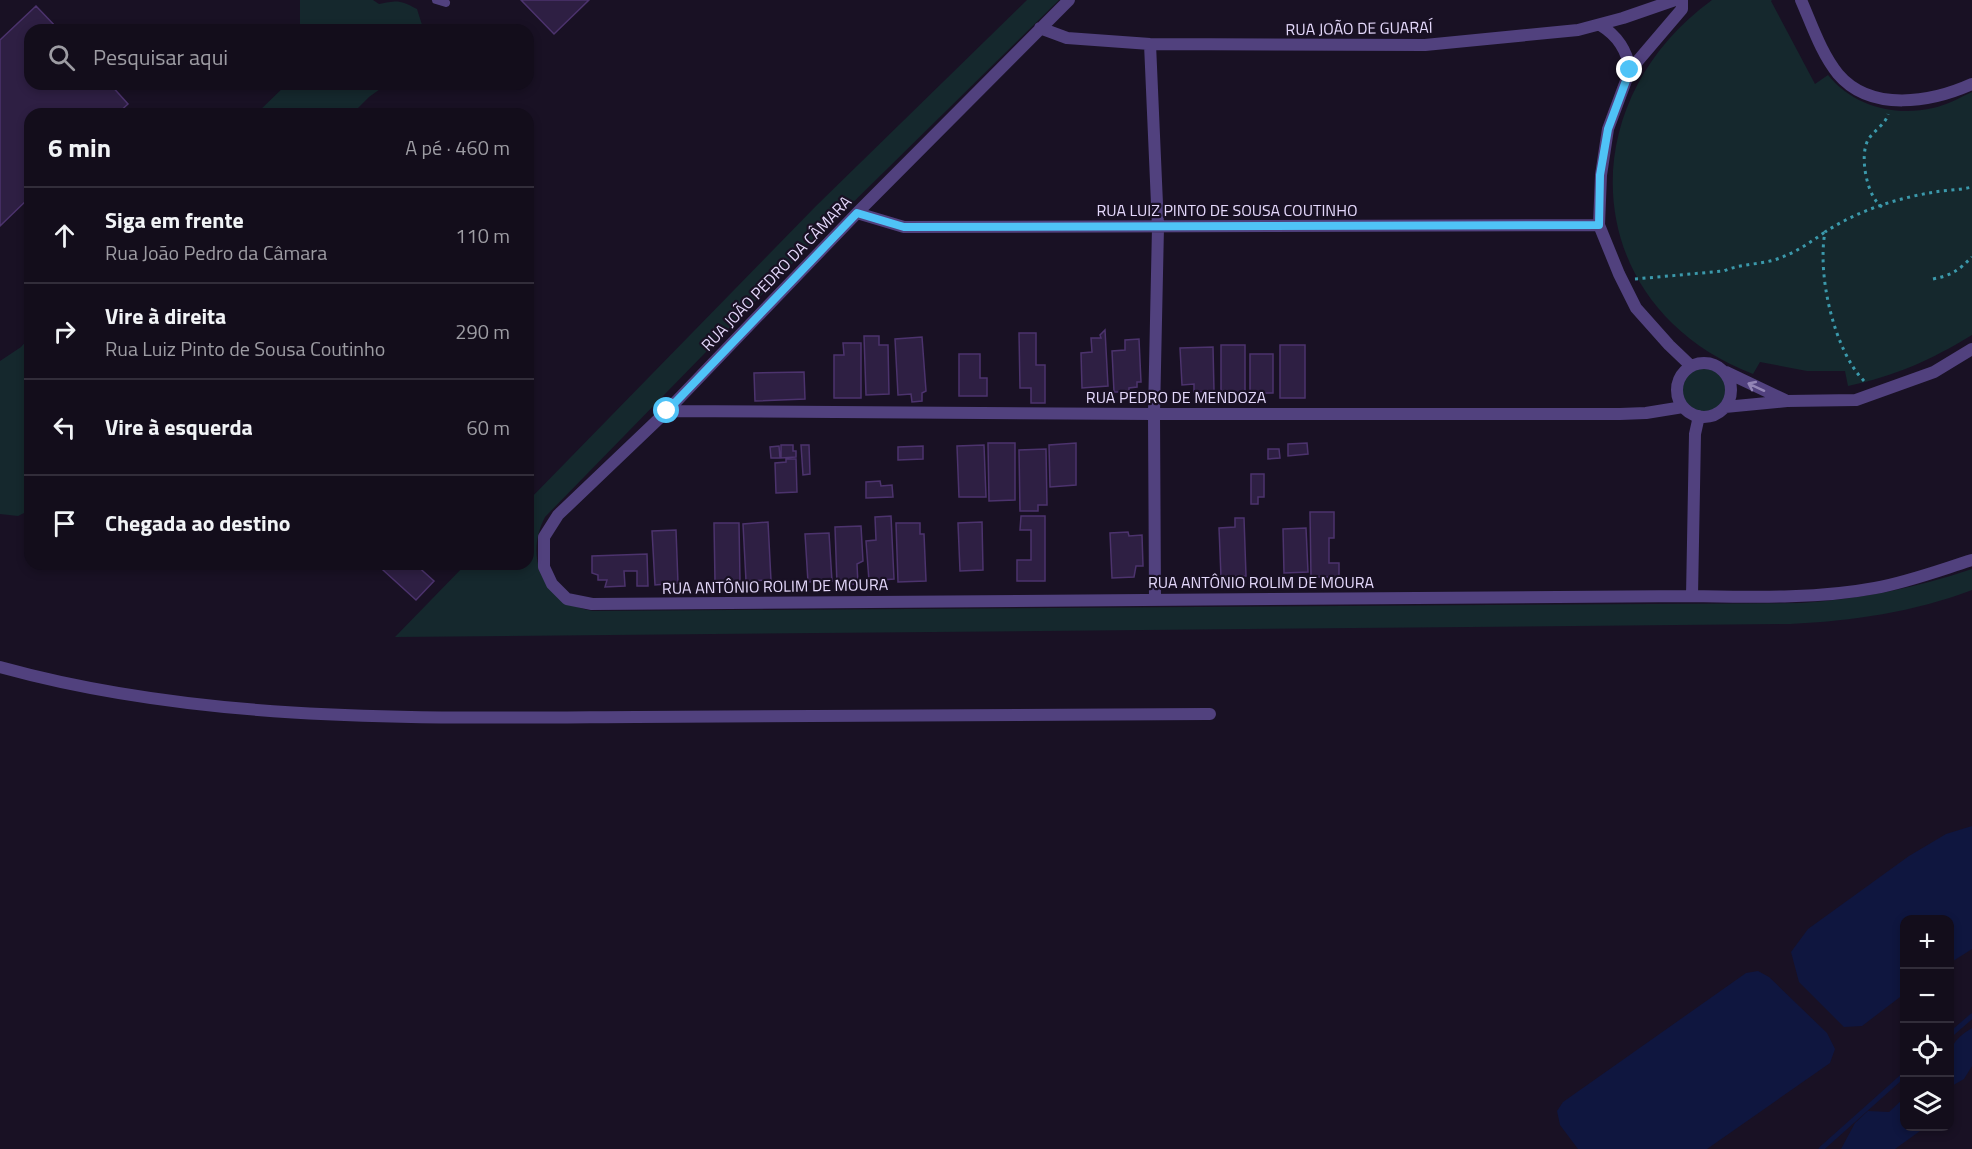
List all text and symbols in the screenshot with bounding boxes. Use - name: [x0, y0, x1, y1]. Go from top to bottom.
- street label: RUA JOÃO DE GUARAÍ: [1285, 15, 1434, 41]
- search box: [24, 24, 534, 90]
- text: Pesquisar aqui: [93, 40, 228, 74]
- icon: search: [45, 41, 78, 74]
- route end: [1616, 56, 1642, 82]
- text: 6 min: [48, 128, 111, 167]
- text: A pé · 460 m: [405, 132, 510, 163]
- street label: RUA JOÃO PEDRO DA CÂMARA: [695, 190, 857, 356]
- street label: RUA LUIZ PINTO DE SOUSA COUTINHO: [1096, 198, 1358, 222]
- text: Siga em frente: [105, 203, 244, 237]
- icon: ahead: [48, 219, 81, 252]
- text: 110 m: [455, 220, 510, 251]
- text: Rua João Pedro da Câmara: [105, 237, 327, 268]
- text: Vire à direita: [105, 299, 226, 333]
- icon: right: [48, 315, 81, 348]
- text: 290 m: [455, 316, 510, 347]
- text: Rua Luiz Pinto de Sousa Coutinho: [105, 333, 385, 364]
- one-way arrow: [1748, 380, 1766, 392]
- street label: RUA PEDRO DE MENDOZA: [1086, 385, 1267, 409]
- route start: [653, 397, 679, 423]
- text: Vire à esquerda: [105, 410, 253, 444]
- icon: left: [48, 411, 81, 444]
- text: 60 m: [466, 412, 510, 443]
- text: Chegada ao destino: [105, 506, 291, 540]
- icon: arrive: [48, 507, 81, 540]
- street label: RUA ANTÔNIO ROLIM DE MOURA: [1148, 570, 1375, 594]
- street label: RUA ANTÔNIO ROLIM DE MOURA: [662, 572, 889, 600]
- map controls: [1900, 915, 1954, 1131]
- button: +: [1900, 915, 1954, 969]
- button: −: [1900, 969, 1954, 1023]
- button: locate: [1900, 1023, 1954, 1077]
- button: layers: [1900, 1077, 1954, 1131]

